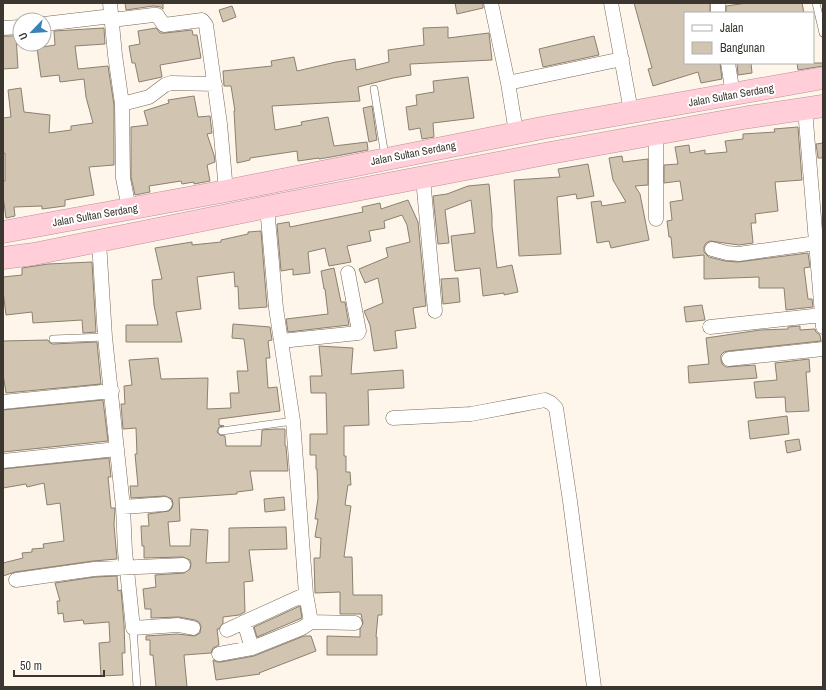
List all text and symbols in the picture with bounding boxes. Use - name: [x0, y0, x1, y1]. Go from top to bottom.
- north arrow: [12, 12, 52, 52]
- legend: [684, 12, 814, 64]
- text: Jalan: [720, 20, 744, 36]
- text: U: [15, 30, 31, 42]
- text: Bangunan: [720, 40, 765, 56]
- street label: Jalan Sultan Serdang: [687, 81, 775, 109]
- street label: Jalan Sultan Serdang: [369, 138, 457, 168]
- street label: Jalan Sultan Serdang: [51, 201, 139, 229]
- scale bar: [14, 652, 104, 678]
- text: 50 m: [20, 658, 42, 674]

